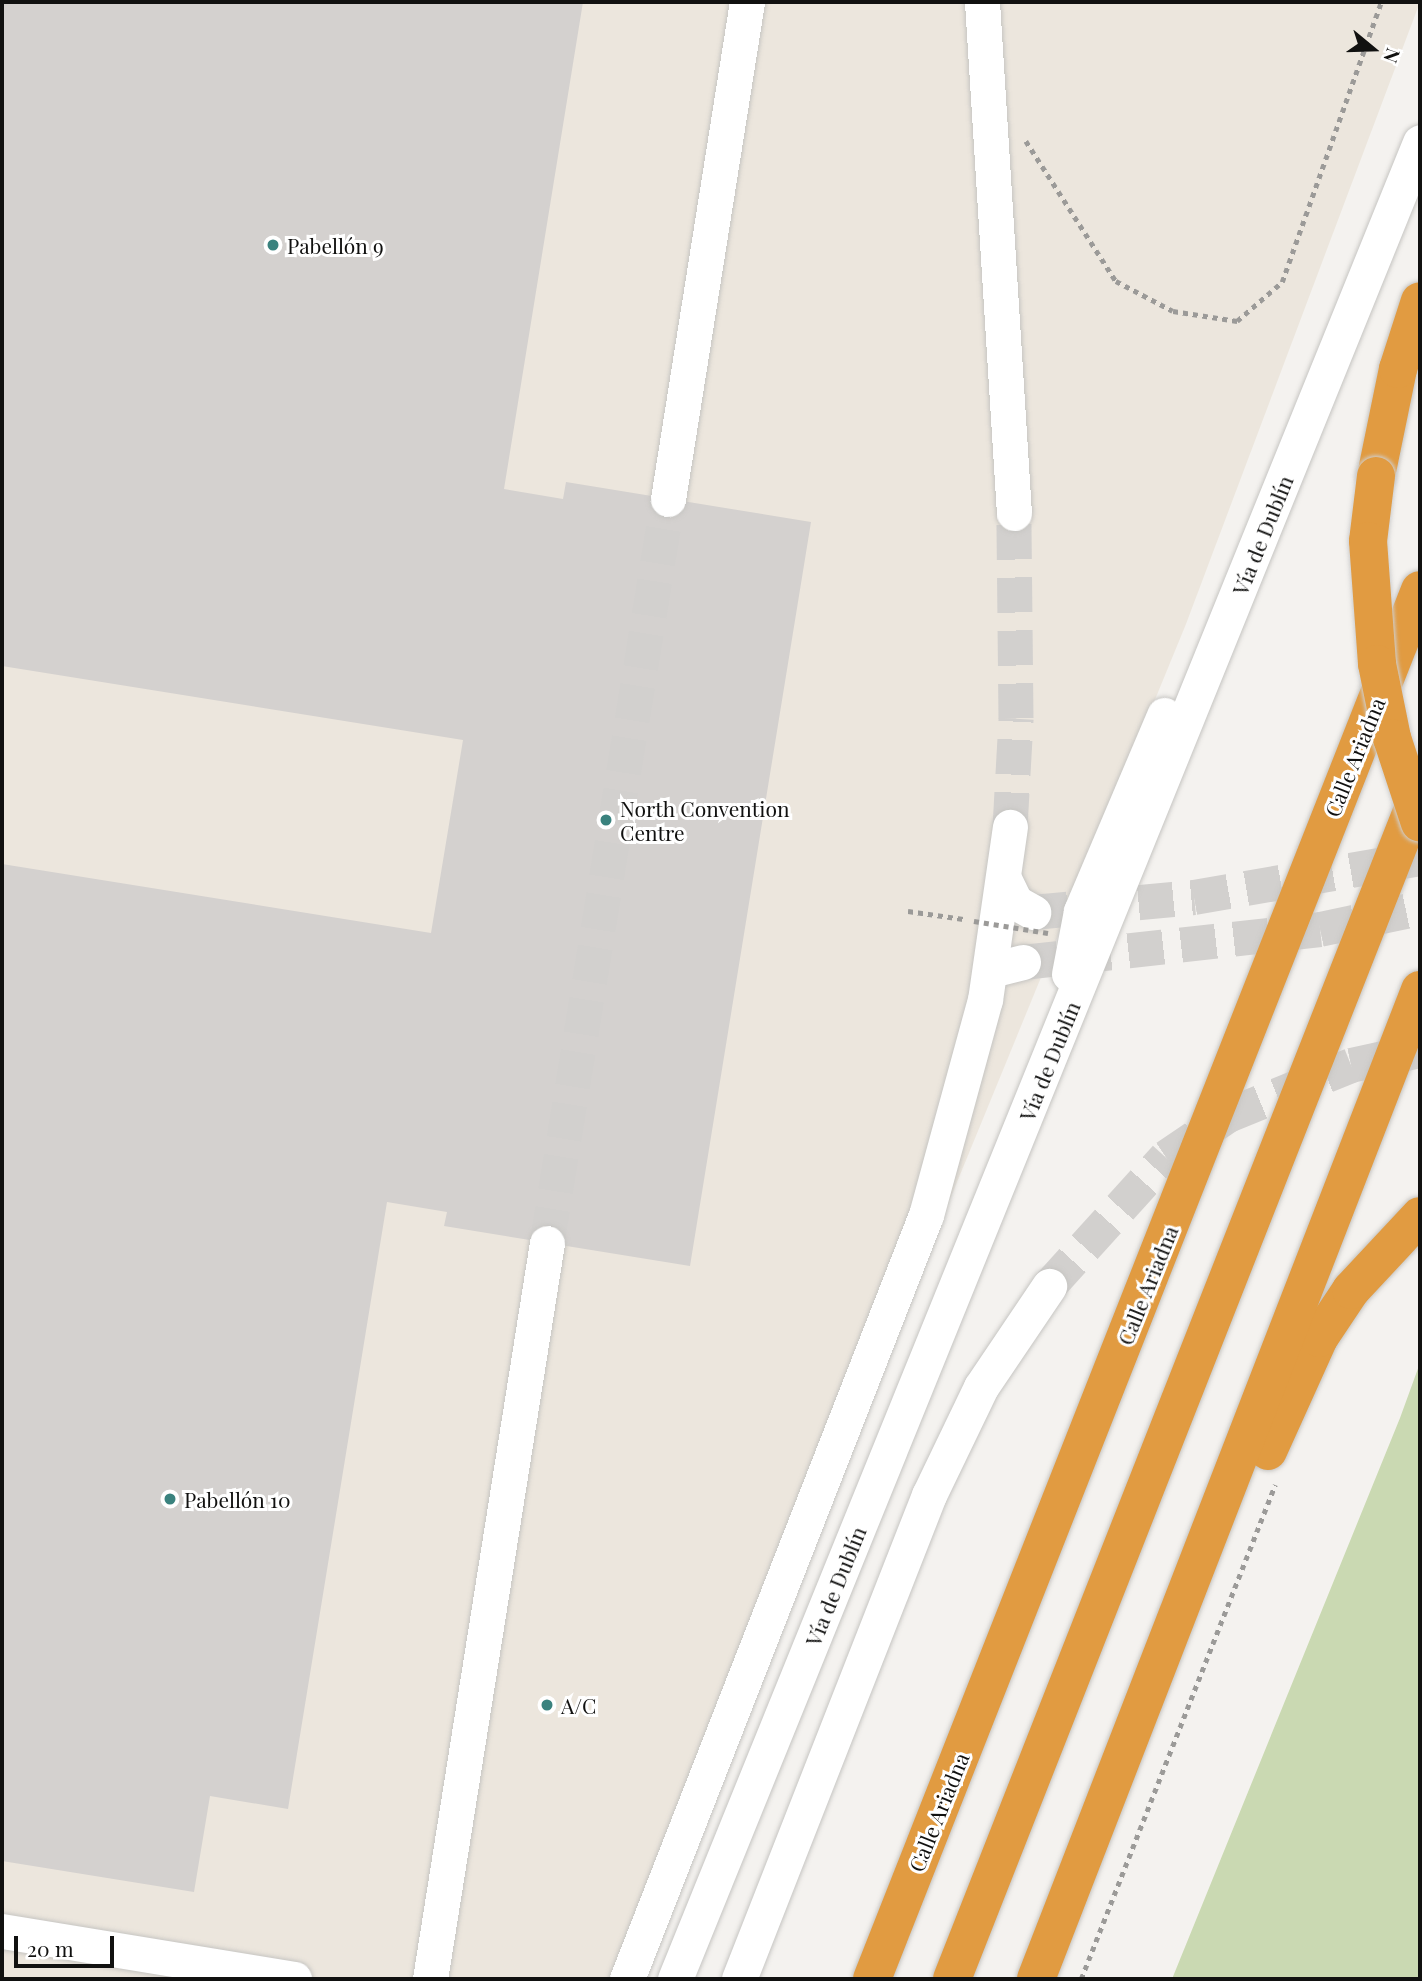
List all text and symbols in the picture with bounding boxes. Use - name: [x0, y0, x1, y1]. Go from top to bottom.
- north arrow: [1338, 14, 1408, 84]
- text: N: [1378, 45, 1407, 67]
- place label: Pabellón 9: [287, 232, 384, 258]
- marker: Pabellón 9: [265, 237, 281, 253]
- street label: Vía de Dublín: [1227, 472, 1297, 598]
- street label: Calle Ariadna: [1319, 693, 1389, 821]
- place label: North Convention Centre: [620, 795, 789, 845]
- marker: North Convention Centre: [598, 812, 614, 828]
- street label: Vía de Dublín: [1014, 998, 1084, 1124]
- street label: Calle Ariadna: [1112, 1221, 1182, 1349]
- place label: Pabellón 10: [184, 1486, 290, 1512]
- marker: Pabellón 10: [162, 1491, 178, 1507]
- street label: Vía de Dublín: [800, 1523, 870, 1649]
- place label: A/C: [561, 1692, 596, 1718]
- marker: A/C: [539, 1697, 555, 1713]
- street label: Calle Ariadna: [903, 1748, 973, 1876]
- scale bar: [18, 1922, 117, 1966]
- text: 20 m: [27, 1934, 74, 1962]

